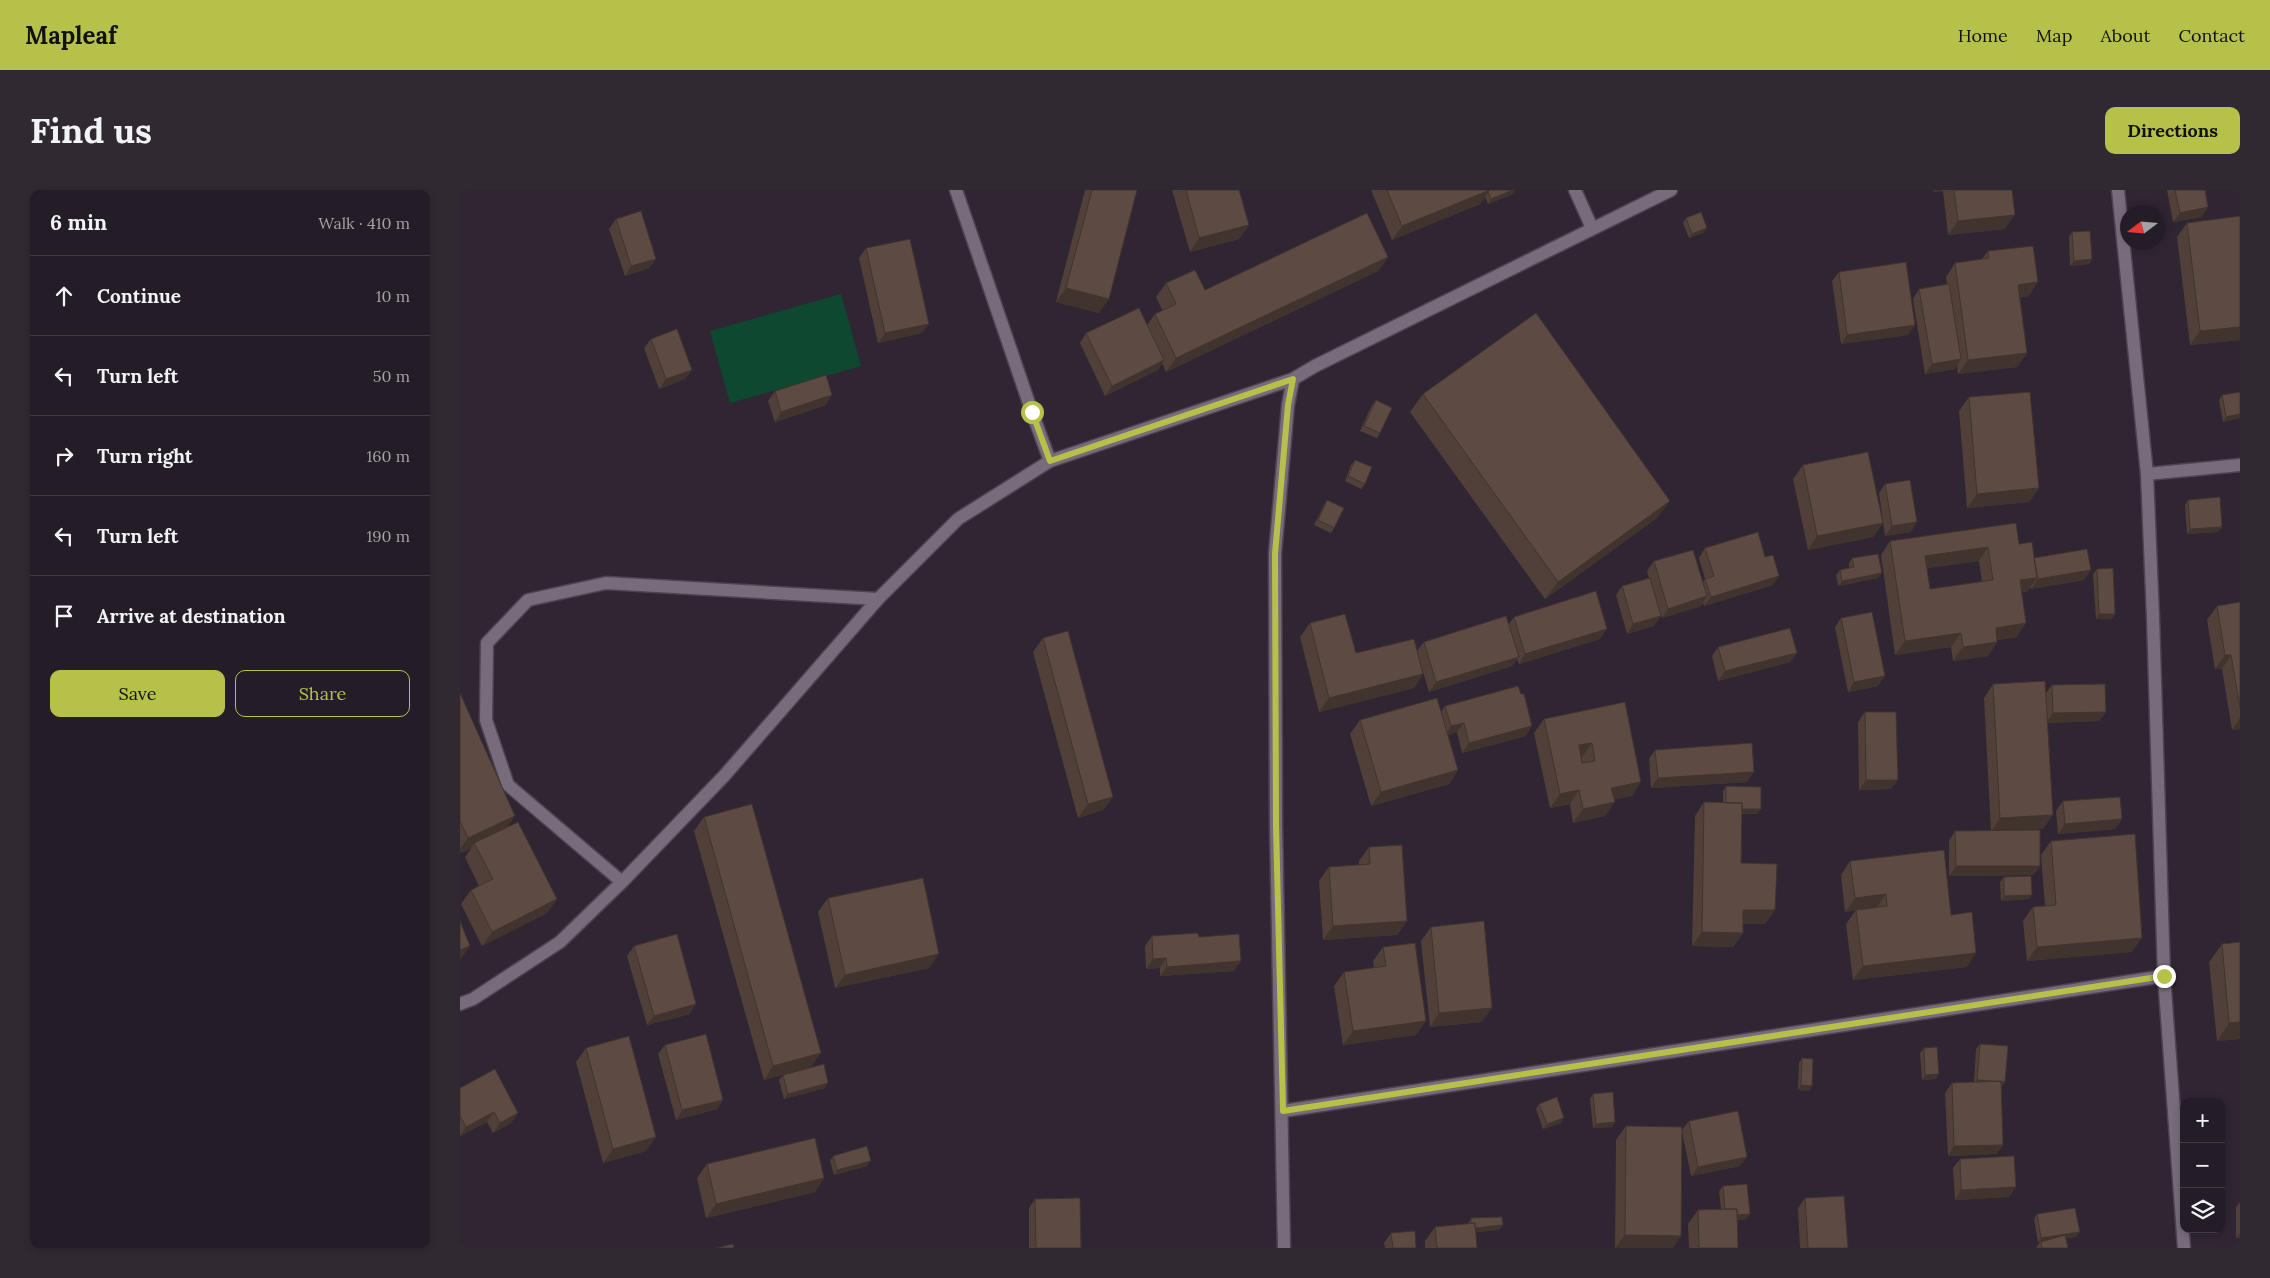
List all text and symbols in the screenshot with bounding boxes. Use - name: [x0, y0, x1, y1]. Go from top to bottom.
- text: Mapleaf: [25, 20, 117, 51]
- text: Home: [1958, 24, 2008, 47]
- text: Map: [2036, 24, 2072, 47]
- text: About: [2100, 24, 2150, 47]
- text: Contact: [2178, 24, 2245, 47]
- button: Directions: [2105, 107, 2240, 154]
- text: Find us: [30, 108, 152, 153]
- north arrow: [2120, 205, 2165, 250]
- text: 6 min: [50, 209, 107, 236]
- text: Walk · 410 m: [318, 213, 410, 233]
- icon: ahead: [50, 282, 78, 310]
- text: Continue: [97, 284, 181, 308]
- text: 10 m: [376, 286, 410, 306]
- icon: left: [50, 362, 78, 390]
- text: Turn left: [97, 364, 178, 388]
- text: 50 m: [373, 366, 410, 386]
- route start: [1021, 401, 1044, 424]
- icon: right: [50, 442, 78, 470]
- text: Turn right: [97, 444, 193, 468]
- text: 160 m: [366, 446, 410, 466]
- icon: left: [50, 522, 78, 550]
- text: Turn left: [97, 524, 178, 548]
- text: 190 m: [366, 526, 410, 546]
- icon: arrive: [50, 602, 78, 630]
- text: Arrive at destination: [97, 604, 286, 628]
- button: Save: [50, 670, 225, 717]
- button: Share: [235, 670, 410, 717]
- route end: [2153, 965, 2176, 988]
- map controls: [2180, 1098, 2225, 1233]
- button: +: [2180, 1098, 2225, 1143]
- button: −: [2180, 1143, 2225, 1188]
- button: layers: [2180, 1188, 2225, 1233]

